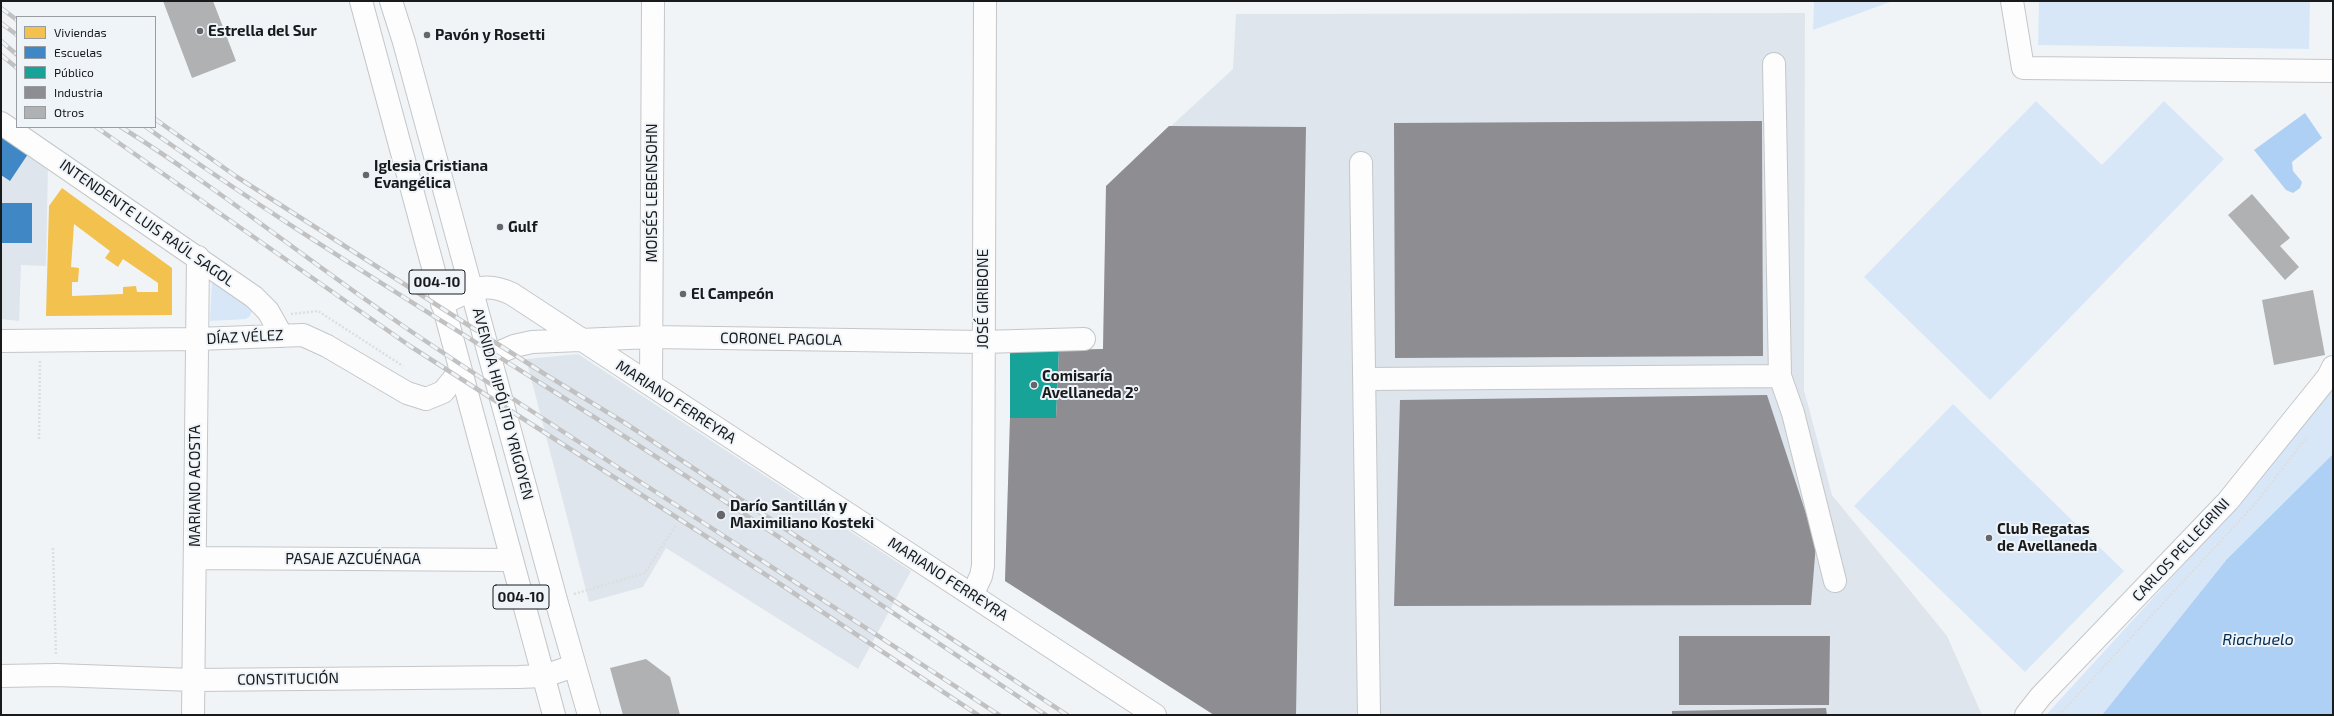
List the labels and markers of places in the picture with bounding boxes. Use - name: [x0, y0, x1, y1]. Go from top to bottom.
- place label: Estrella del Sur: [208, 22, 317, 40]
- marker: Estrella del Sur: [195, 26, 205, 36]
- place label: Pavón y Rosetti: [435, 26, 545, 44]
- marker: Pavón y Rosetti: [422, 30, 432, 40]
- place label: Iglesia Cristiana Evangélica: [374, 157, 488, 192]
- marker: Iglesia Cristiana Evangélica: [361, 170, 371, 180]
- place label: Gulf: [508, 218, 537, 236]
- marker: Gulf: [495, 222, 505, 232]
- place label: El Campeón: [691, 285, 774, 303]
- marker: El Campeón: [678, 289, 688, 299]
- place label: Comisaría Avellaneda 2°: [1042, 367, 1139, 402]
- marker: Comisaría Avellaneda 2°: [1029, 380, 1039, 390]
- place label: Darío Santillán y Maximiliano Kosteki: [730, 497, 874, 532]
- marker: Darío Santillán y Maximiliano Kosteki: [715, 509, 727, 521]
- place label: Club Regatas de Avellaneda: [1997, 520, 2097, 555]
- marker: Club Regatas de Avellaneda: [1984, 533, 1994, 543]

